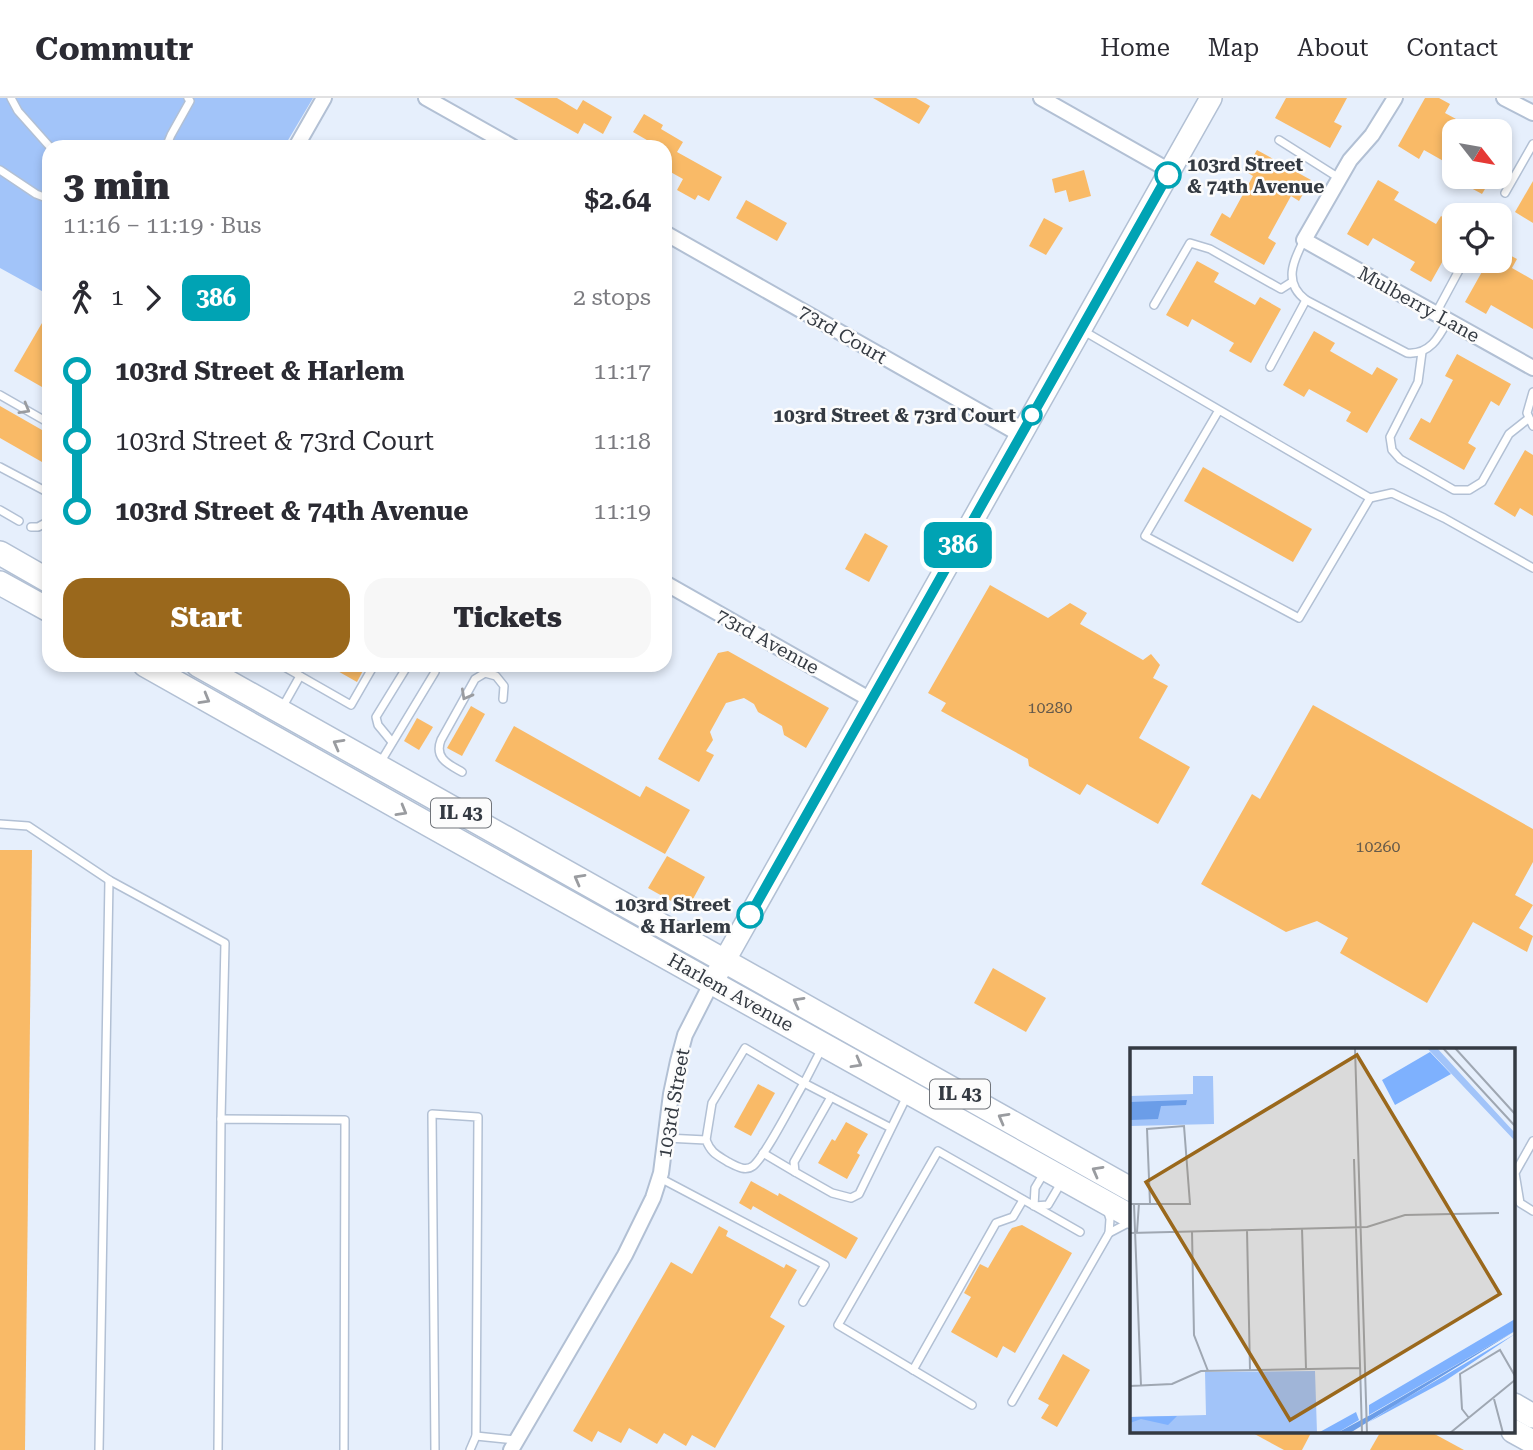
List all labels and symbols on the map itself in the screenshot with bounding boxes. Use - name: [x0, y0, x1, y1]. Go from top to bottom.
- north arrow: [1442, 119, 1512, 189]
- place label: 103rd Street & 74th Avenue: [1187, 153, 1324, 198]
- marker: 103rd Street & 74th Avenue: [1155, 162, 1181, 188]
- street label: Mulberry Lane: [1354, 262, 1484, 347]
- street label: 73rd Court: [794, 300, 891, 369]
- one-way arrow: [17, 401, 30, 414]
- place label: 103rd Street & 73rd Court: [773, 404, 1016, 427]
- marker: 103rd Street & 73rd Court: [1022, 405, 1042, 425]
- line badge: 386: [918, 522, 998, 568]
- street label: 73rd Avenue: [712, 604, 823, 679]
- one-way arrow: [461, 688, 474, 701]
- one-way arrow: [197, 691, 210, 704]
- house number: 10280: [1028, 698, 1072, 717]
- one-way arrow: [333, 739, 345, 752]
- road number: IL 43: [431, 798, 491, 828]
- one-way arrow: [395, 803, 408, 816]
- house number: 10260: [1356, 837, 1400, 856]
- one-way arrow: [574, 874, 586, 887]
- place label: 103rd Street & Harlem: [615, 893, 732, 938]
- marker: 103rd Street & Harlem: [737, 902, 763, 928]
- street label: Harlem Avenue: [664, 948, 798, 1037]
- one-way arrow: [793, 997, 805, 1010]
- street label: 103rd Street: [653, 1046, 694, 1160]
- inset map: [1130, 1048, 1516, 1432]
- one-way arrow: [850, 1055, 863, 1068]
- road number: IL 43: [930, 1079, 990, 1108]
- one-way arrow: [998, 1113, 1010, 1126]
- one-way arrow: [1092, 1166, 1105, 1179]

